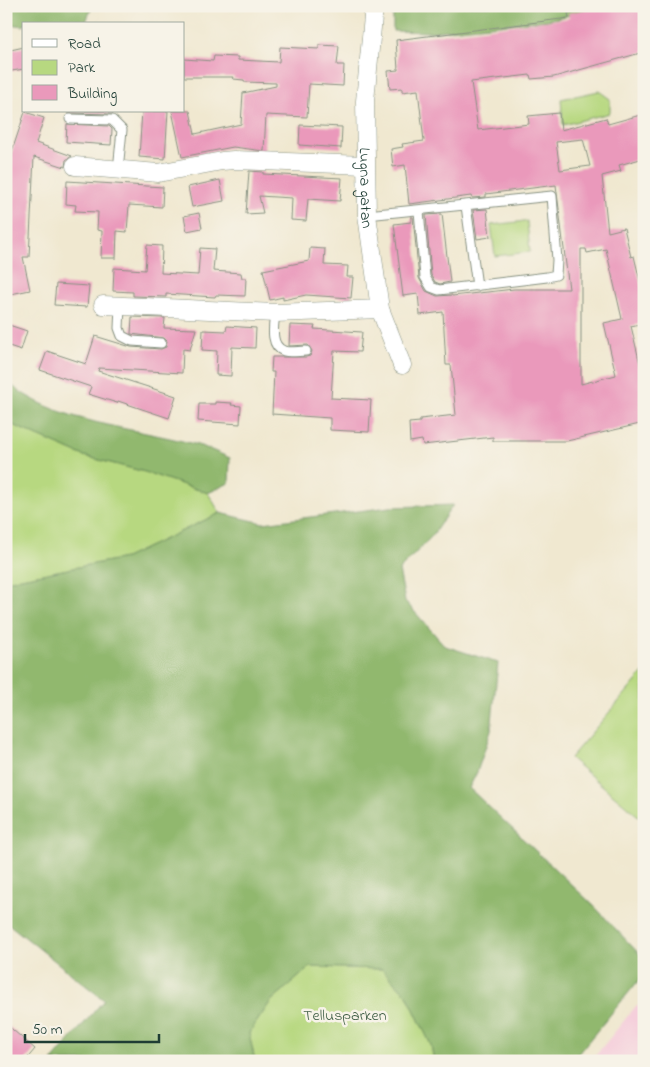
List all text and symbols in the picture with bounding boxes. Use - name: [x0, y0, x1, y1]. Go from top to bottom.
- legend: [22, 22, 185, 112]
- text: Road: [68, 33, 101, 55]
- text: Park: [68, 57, 96, 79]
- text: Building: [67, 83, 117, 106]
- street label: Lugna gatan: [352, 147, 379, 230]
- park label: Tellusparken: [303, 1004, 387, 1028]
- scale bar: [25, 1012, 159, 1044]
- text: 50 m: [32, 1019, 63, 1041]

